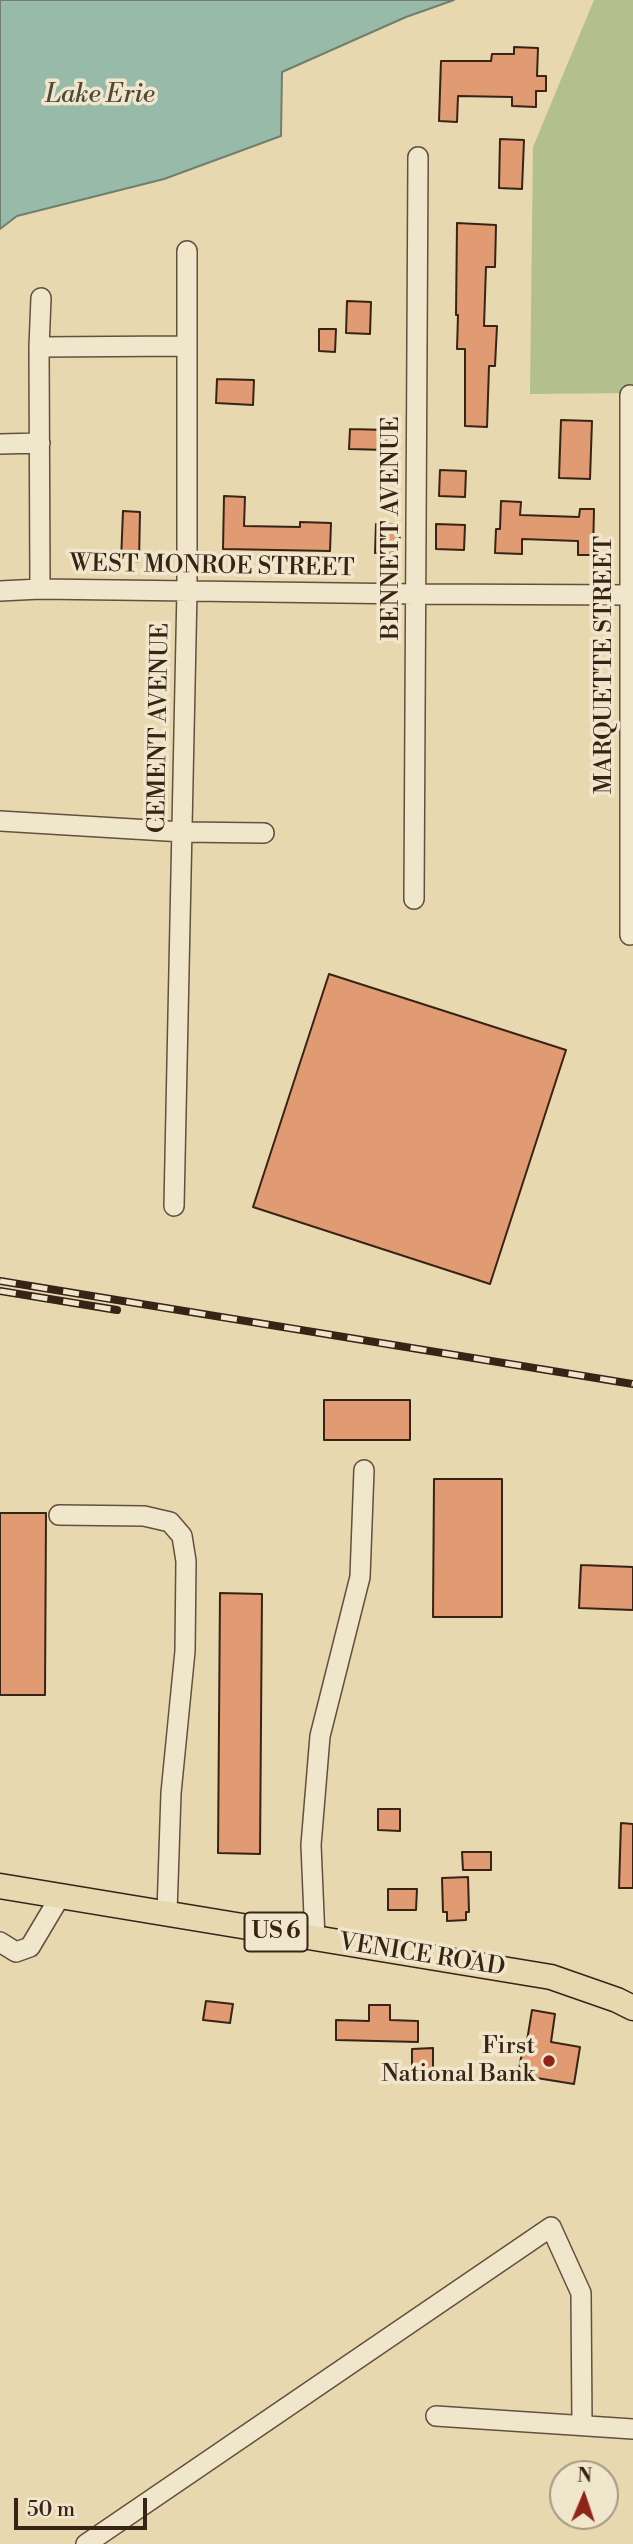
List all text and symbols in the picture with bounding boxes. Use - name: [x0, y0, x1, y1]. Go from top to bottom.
- water label: Lake Erie: [45, 80, 155, 112]
- street label: BENNETT AVENUE: [378, 416, 406, 640]
- street label: MARQUETTE STREET: [591, 536, 619, 794]
- street label: WEST MONROE STREET: [69, 550, 355, 584]
- street label: CEMENT AVENUE: [144, 623, 176, 833]
- road number: US 6: [244, 1912, 308, 1952]
- street label: VENICE ROAD: [337, 1929, 507, 1983]
- place label: First National Bank: [381, 2033, 535, 2089]
- marker: First National Bank: [541, 2053, 557, 2069]
- north arrow: [549, 2460, 619, 2530]
- text: N: [577, 2464, 593, 2488]
- scale bar: [18, 2484, 150, 2528]
- text: 50 m: [27, 2497, 75, 2523]

